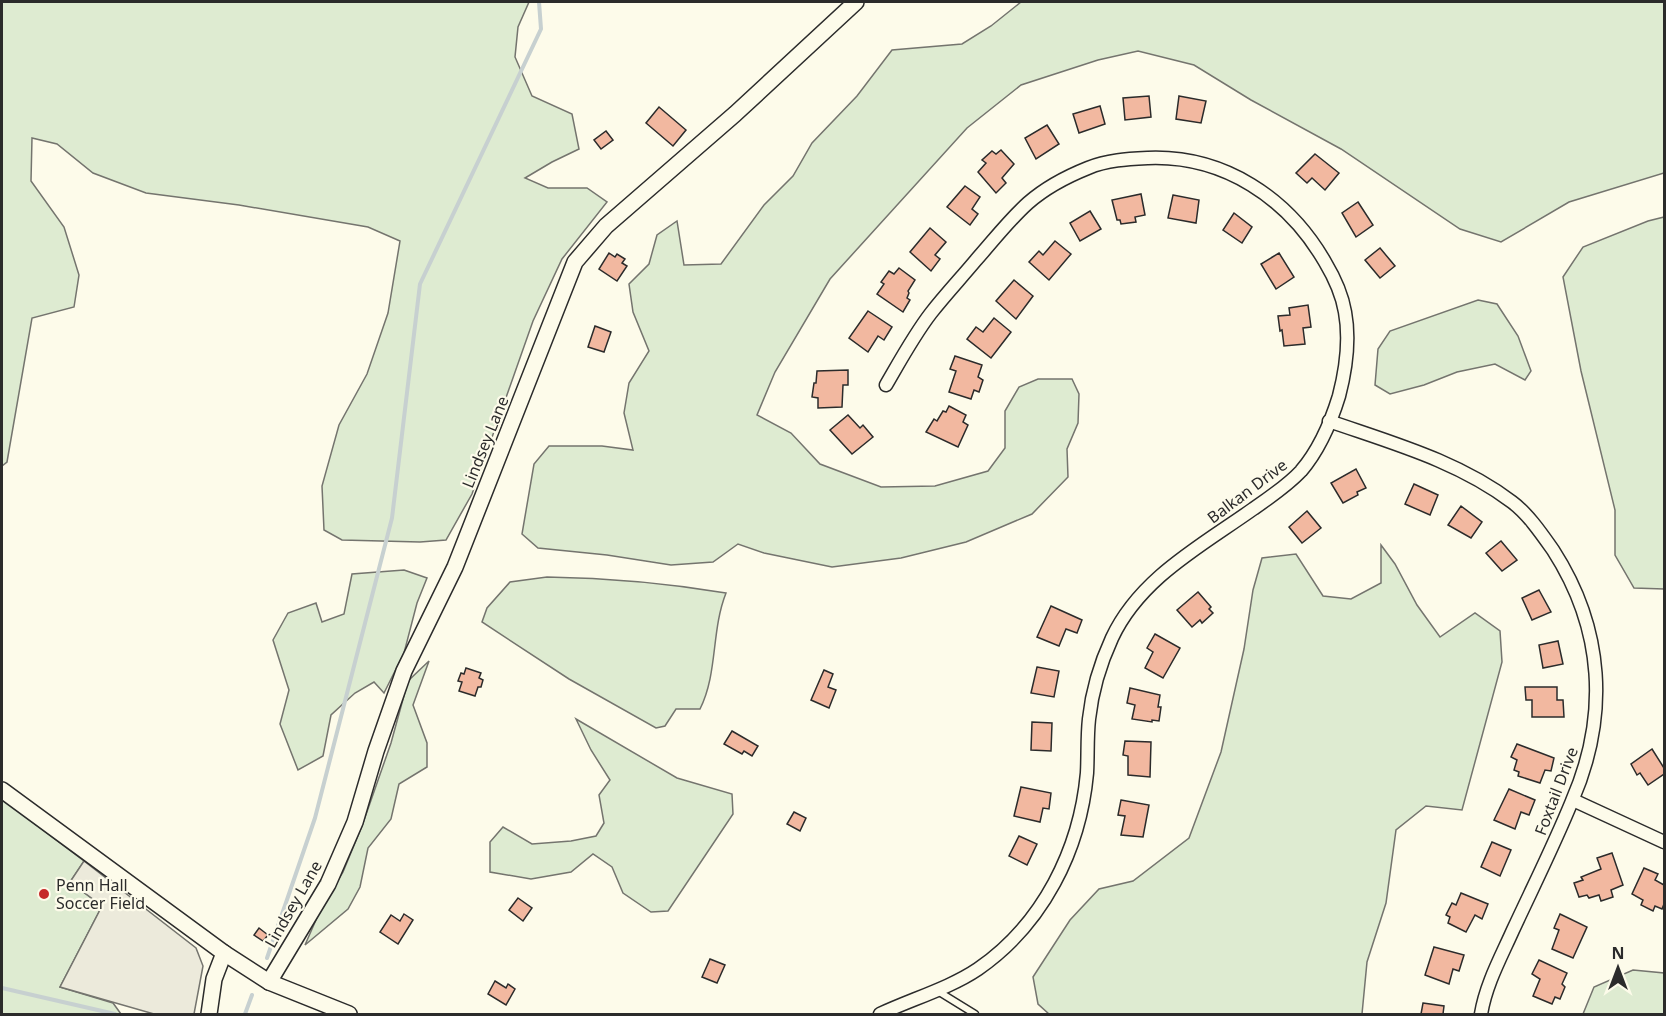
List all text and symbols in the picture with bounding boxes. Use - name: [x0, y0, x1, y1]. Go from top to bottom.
- street label: Lindsey Lane: [457, 393, 513, 491]
- street label: Balkan Drive: [1203, 454, 1291, 528]
- street label: Foxtail Drive: [1529, 744, 1583, 838]
- street label: Lindsey Lane: [259, 856, 327, 952]
- place label: Penn Hall Soccer Field: [56, 874, 145, 914]
- marker: Penn Hall Soccer Field: [37, 887, 51, 901]
- north arrow: [1588, 938, 1648, 998]
- text: N: [1611, 942, 1625, 964]

